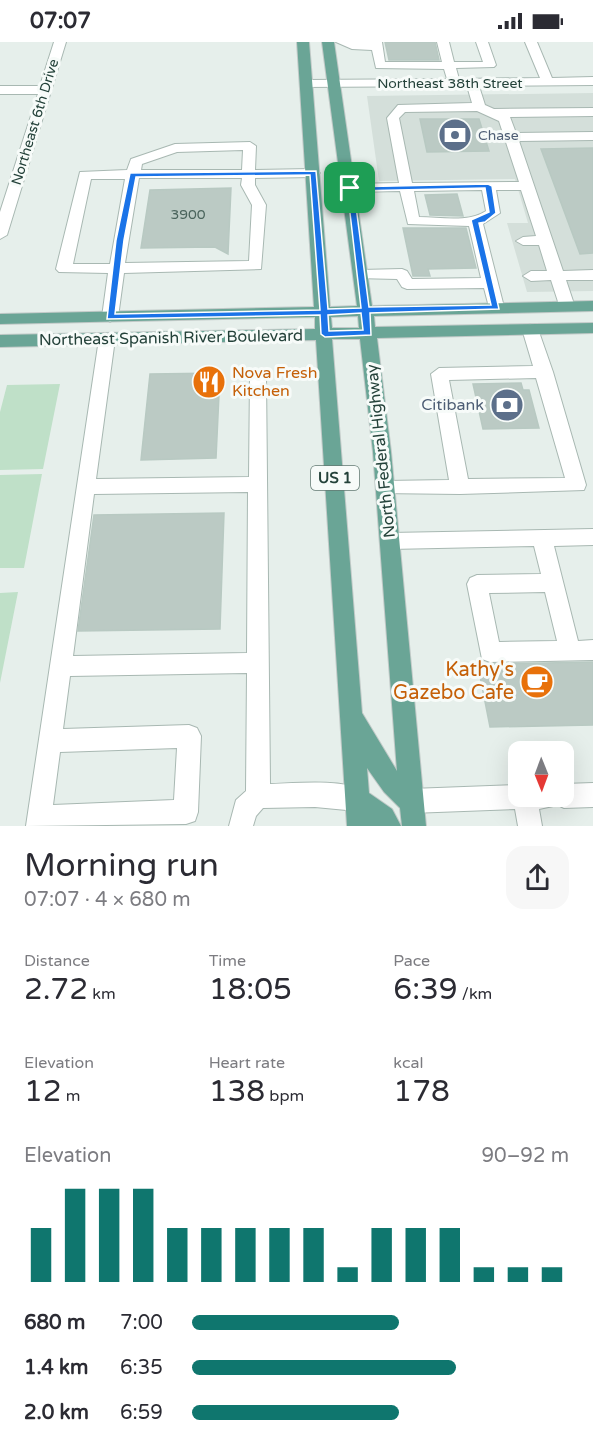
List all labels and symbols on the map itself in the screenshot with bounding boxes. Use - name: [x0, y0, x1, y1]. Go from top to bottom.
- street label: Northeast 6th Drive: [8, 57, 62, 187]
- street label: Northeast 38th Street: [377, 75, 523, 92]
- bank icon: Chase: [437, 117, 473, 153]
- place label: Chase: [478, 127, 519, 144]
- pin: [324, 162, 375, 213]
- house number: 3900: [170, 206, 206, 223]
- street label: Northeast Spanish River Boulevard: [39, 326, 303, 350]
- place label: Nova Fresh Kitchen: [232, 363, 317, 401]
- street label: North Federal Highway: [362, 363, 400, 539]
- restaurant icon: Nova Fresh Kitchen: [191, 364, 227, 400]
- bank icon: Citibank: [489, 387, 525, 423]
- place label: Citibank: [421, 395, 484, 415]
- road number: US 1: [311, 466, 359, 490]
- place label: Kathy's Gazebo Cafe: [393, 658, 514, 705]
- cafe icon: Kathy's Gazebo Cafe: [519, 664, 555, 700]
- north arrow: [508, 741, 574, 807]

